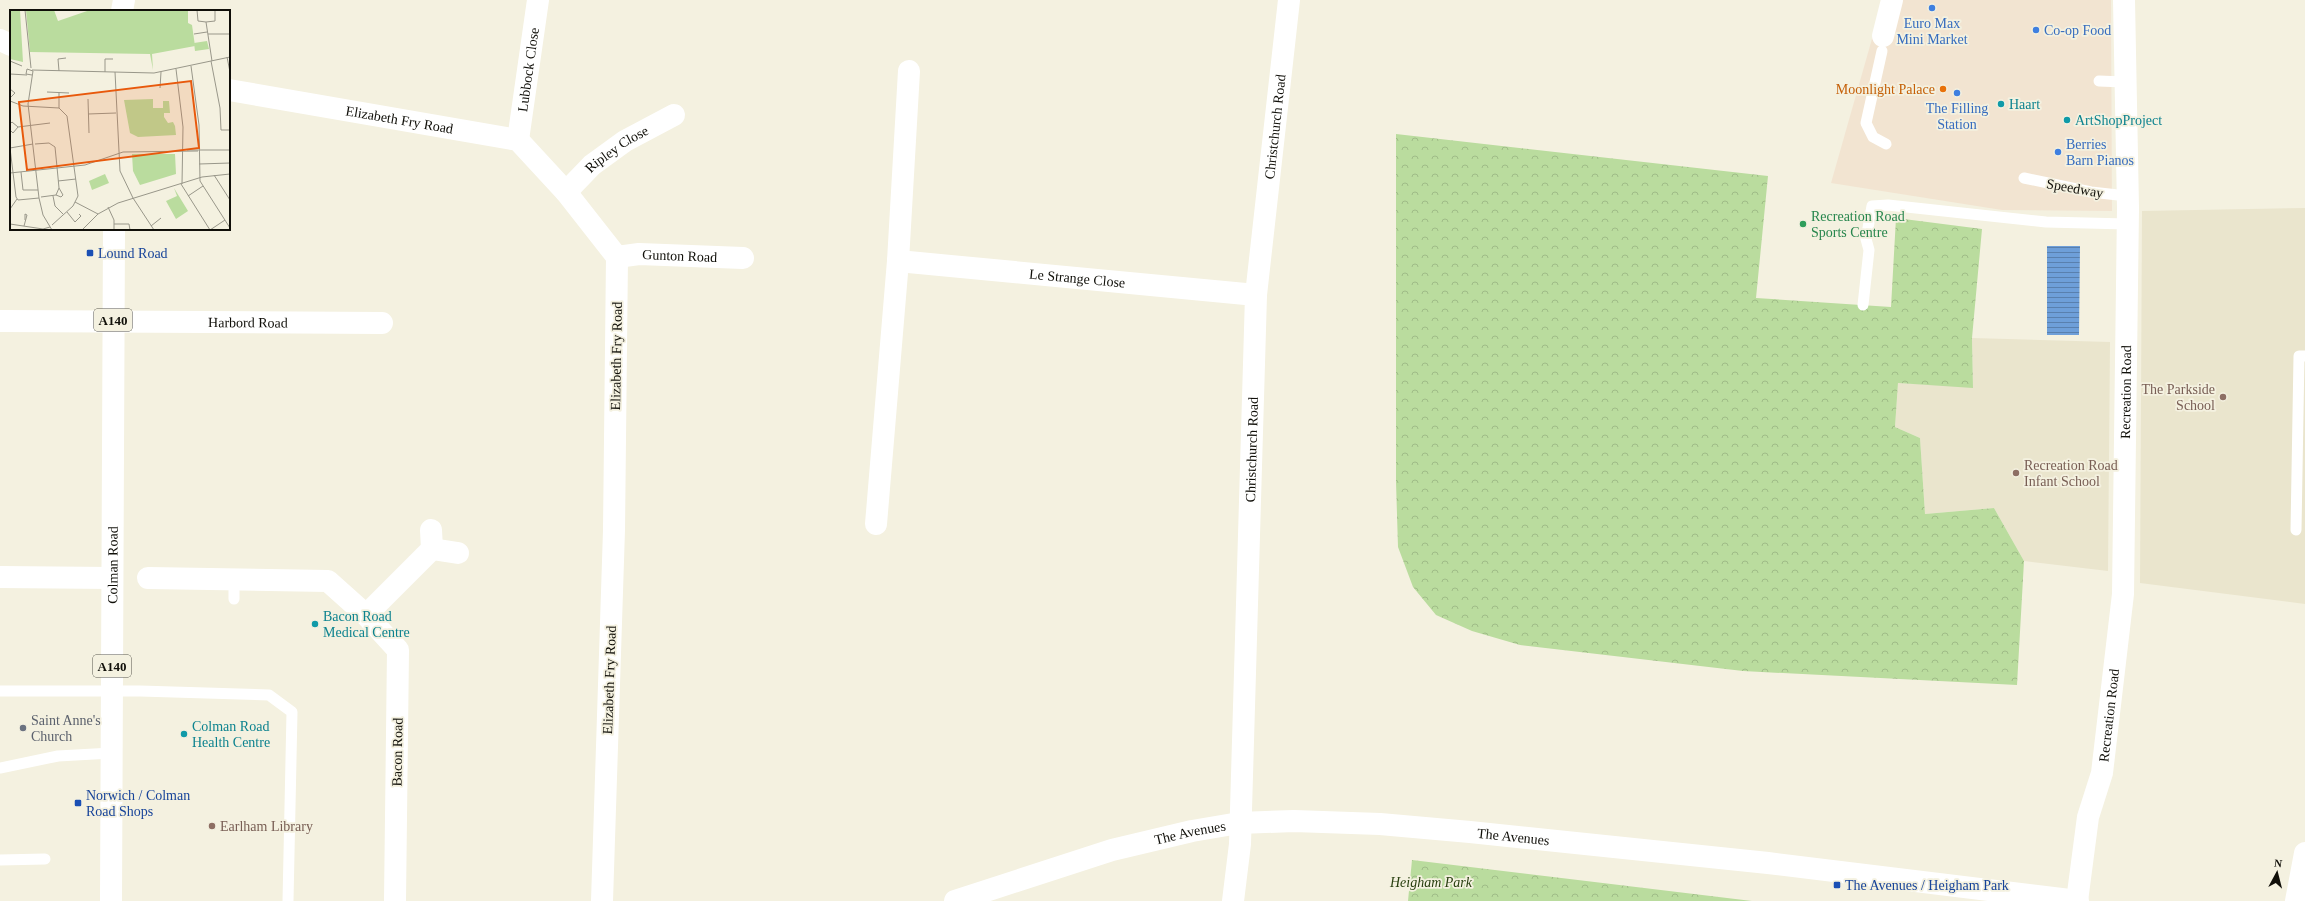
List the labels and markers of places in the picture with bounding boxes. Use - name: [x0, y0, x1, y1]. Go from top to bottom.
- marker: Euro Max Mini Market: [1927, 3, 1937, 13]
- place label: Euro Max Mini Market: [1896, 16, 1968, 47]
- place label: Co-op Food: [2044, 23, 2111, 38]
- marker: Co-op Food: [2031, 25, 2041, 35]
- place label: Moonlight Palace: [1836, 82, 1935, 97]
- marker: Moonlight Palace: [1938, 84, 1948, 94]
- marker: The Filling Station: [1952, 88, 1962, 98]
- place label: Haart: [2009, 97, 2040, 112]
- marker: Haart: [1996, 99, 2006, 109]
- place label: The Filling Station: [1926, 101, 1988, 132]
- place label: ArtShopProject: [2075, 113, 2162, 128]
- marker: ArtShopProject: [2062, 115, 2072, 125]
- place label: Berries Barn Pianos: [2066, 137, 2134, 168]
- marker: Berries Barn Pianos: [2053, 147, 2063, 157]
- place label: Recreation Road Sports Centre: [1811, 209, 1905, 240]
- marker: Recreation Road Sports Centre: [1798, 219, 1808, 229]
- place label: Lound Road: [98, 246, 168, 261]
- marker: Lound Road: [85, 248, 95, 258]
- place label: The Parkside School: [2142, 382, 2215, 413]
- marker: The Parkside School: [2218, 392, 2228, 402]
- place label: Recreation Road Infant School: [2024, 458, 2118, 489]
- marker: Recreation Road Infant School: [2011, 468, 2021, 478]
- place label: Bacon Road Medical Centre: [323, 609, 410, 640]
- marker: Bacon Road Medical Centre: [310, 619, 320, 629]
- place label: Saint Anne's Church: [31, 713, 101, 744]
- place label: Colman Road Health Centre: [192, 719, 270, 750]
- marker: Saint Anne's Church: [18, 723, 28, 733]
- marker: Colman Road Health Centre: [179, 729, 189, 739]
- place label: Norwich / Colman Road Shops: [86, 788, 190, 819]
- marker: Norwich / Colman Road Shops: [73, 798, 83, 808]
- place label: Earlham Library: [220, 819, 313, 834]
- marker: Earlham Library: [207, 821, 217, 831]
- place label: The Avenues / Heigham Park: [1845, 878, 2009, 893]
- marker: The Avenues / Heigham Park: [1832, 880, 1842, 890]

